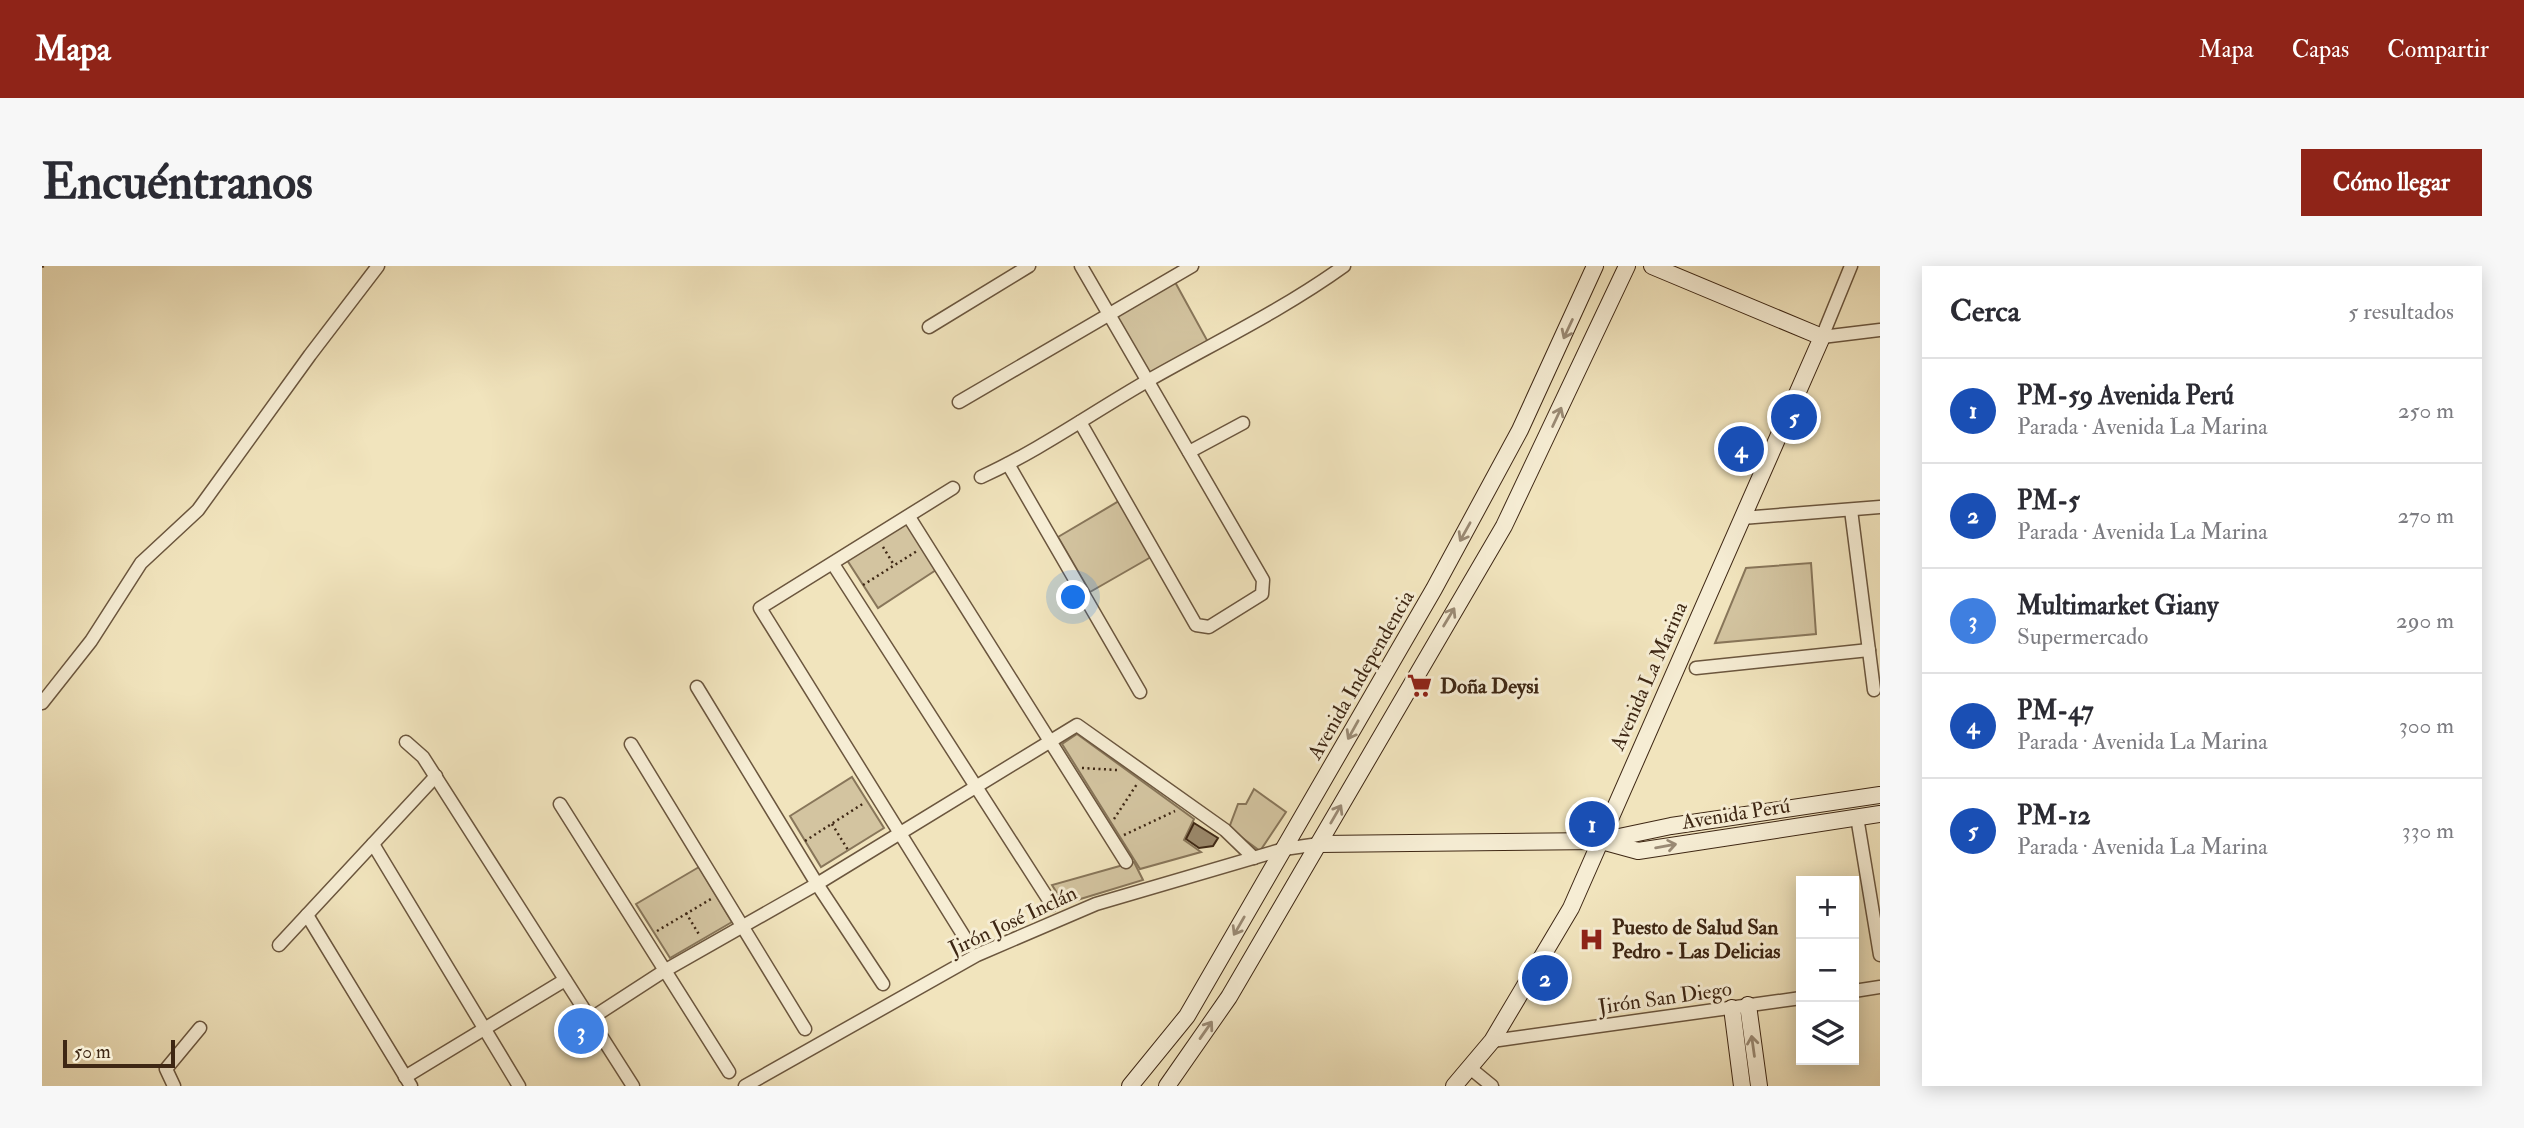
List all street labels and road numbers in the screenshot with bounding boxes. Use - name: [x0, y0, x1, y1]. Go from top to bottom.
- street label: Avenida Independencia: [1301, 585, 1421, 765]
- street label: Avenida La Marina: [1604, 597, 1694, 756]
- street label: Avenida Perú: [1679, 792, 1792, 836]
- street label: Jirón José Inclán: [944, 879, 1082, 963]
- street label: Jirón San Diego: [1596, 975, 1733, 1021]

